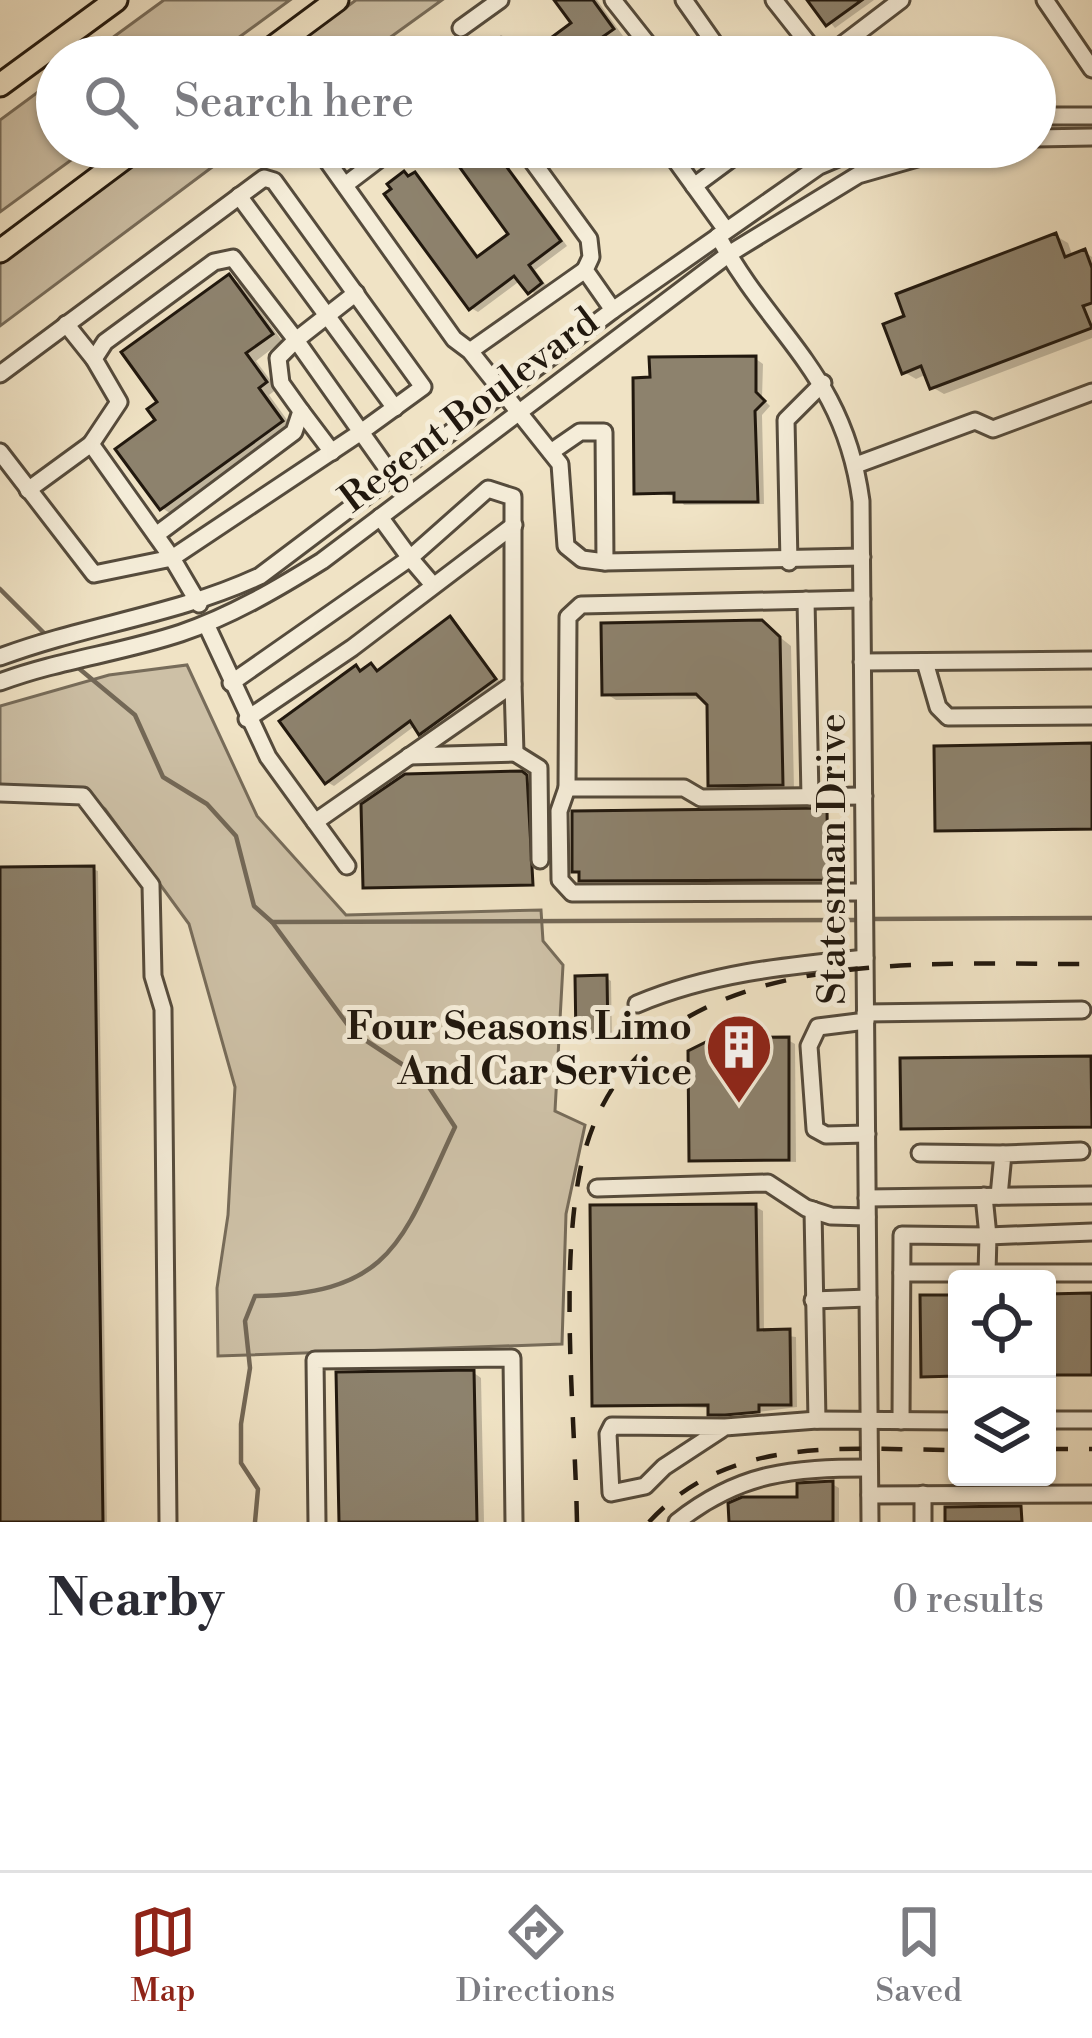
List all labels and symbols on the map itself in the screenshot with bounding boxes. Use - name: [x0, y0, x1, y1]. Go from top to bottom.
- street label: Regent Boulevard: [330, 298, 609, 524]
- street label: Statesman Drive: [809, 713, 858, 1005]
- place label: Four Seasons Limo And Car Service: [347, 1003, 692, 1097]
- building icon: Four Seasons Limo And Car Service: [704, 1012, 774, 1106]

